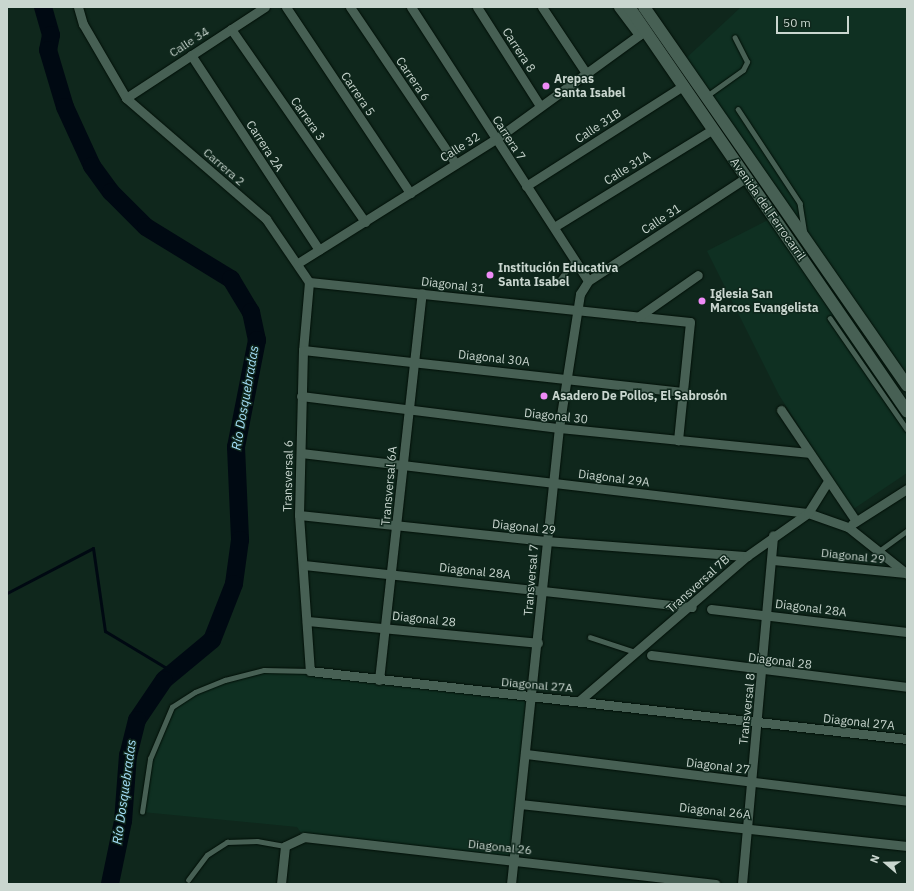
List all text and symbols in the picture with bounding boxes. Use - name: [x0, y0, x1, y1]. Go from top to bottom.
- scale bar: [778, 8, 851, 34]
- text: 50 m: [783, 15, 811, 30]
- street label: Calle 34: [167, 24, 211, 60]
- street label: Carrera 8: [499, 25, 539, 75]
- street label: Carrera 6: [393, 54, 433, 104]
- street label: Carrera 5: [338, 69, 378, 119]
- place label: Arepas Santa Isabel: [554, 72, 625, 100]
- marker: Arepas Santa Isabel: [541, 81, 551, 91]
- street label: Carrera 3: [288, 94, 328, 144]
- street label: Calle 31B: [572, 106, 624, 146]
- street label: Carrera 7: [489, 113, 529, 163]
- street label: Carrera 2A: [243, 118, 287, 174]
- street label: Calle 32: [437, 129, 483, 165]
- street label: Carrera 2: [200, 145, 248, 189]
- street label: Calle 31A: [601, 148, 653, 188]
- street label: Avenida del Ferrocarril: [727, 155, 809, 263]
- street label: Calle 31: [639, 201, 683, 237]
- place label: Institución Educativa Santa Isabel: [498, 261, 618, 289]
- marker: Institución Educativa Santa Isabel: [485, 270, 495, 280]
- street label: Diagonal 31: [420, 274, 486, 296]
- place label: Iglesia San Marcos Evangelista: [710, 287, 819, 315]
- marker: Iglesia San Marcos Evangelista: [697, 296, 707, 306]
- water label: Río Dosquebradas: [229, 345, 263, 451]
- street label: Diagonal 30A: [458, 347, 530, 369]
- place label: Asadero De Pollos, El Sabrosón: [552, 389, 727, 403]
- marker: Asadero De Pollos, El Sabrosón: [539, 391, 549, 401]
- street label: Diagonal 30: [523, 405, 589, 427]
- street label: Transversal 6: [280, 440, 296, 512]
- street label: Transversal 6A: [378, 446, 400, 526]
- street label: Diagonal 29A: [577, 466, 651, 490]
- street label: Diagonal 29: [491, 516, 557, 538]
- street label: Transversal 7: [521, 544, 541, 616]
- street label: Diagonal 29: [820, 545, 886, 567]
- street label: Transversal 7B: [664, 552, 732, 616]
- street label: Diagonal 28A: [439, 560, 511, 582]
- street label: Diagonal 28A: [774, 596, 848, 620]
- street label: Diagonal 28: [391, 608, 457, 630]
- street label: Diagonal 28: [747, 650, 813, 672]
- street label: Transversal 8: [736, 672, 758, 746]
- street label: Diagonal 27A: [501, 675, 573, 695]
- street label: Diagonal 27A: [823, 711, 895, 733]
- water label: Río Dosquebradas: [110, 739, 140, 845]
- street label: Diagonal 27: [685, 755, 751, 777]
- street label: Diagonal 26A: [679, 800, 751, 822]
- street label: Diagonal 26: [467, 836, 533, 858]
- north arrow: [866, 843, 906, 883]
- text: N: [867, 853, 883, 865]

